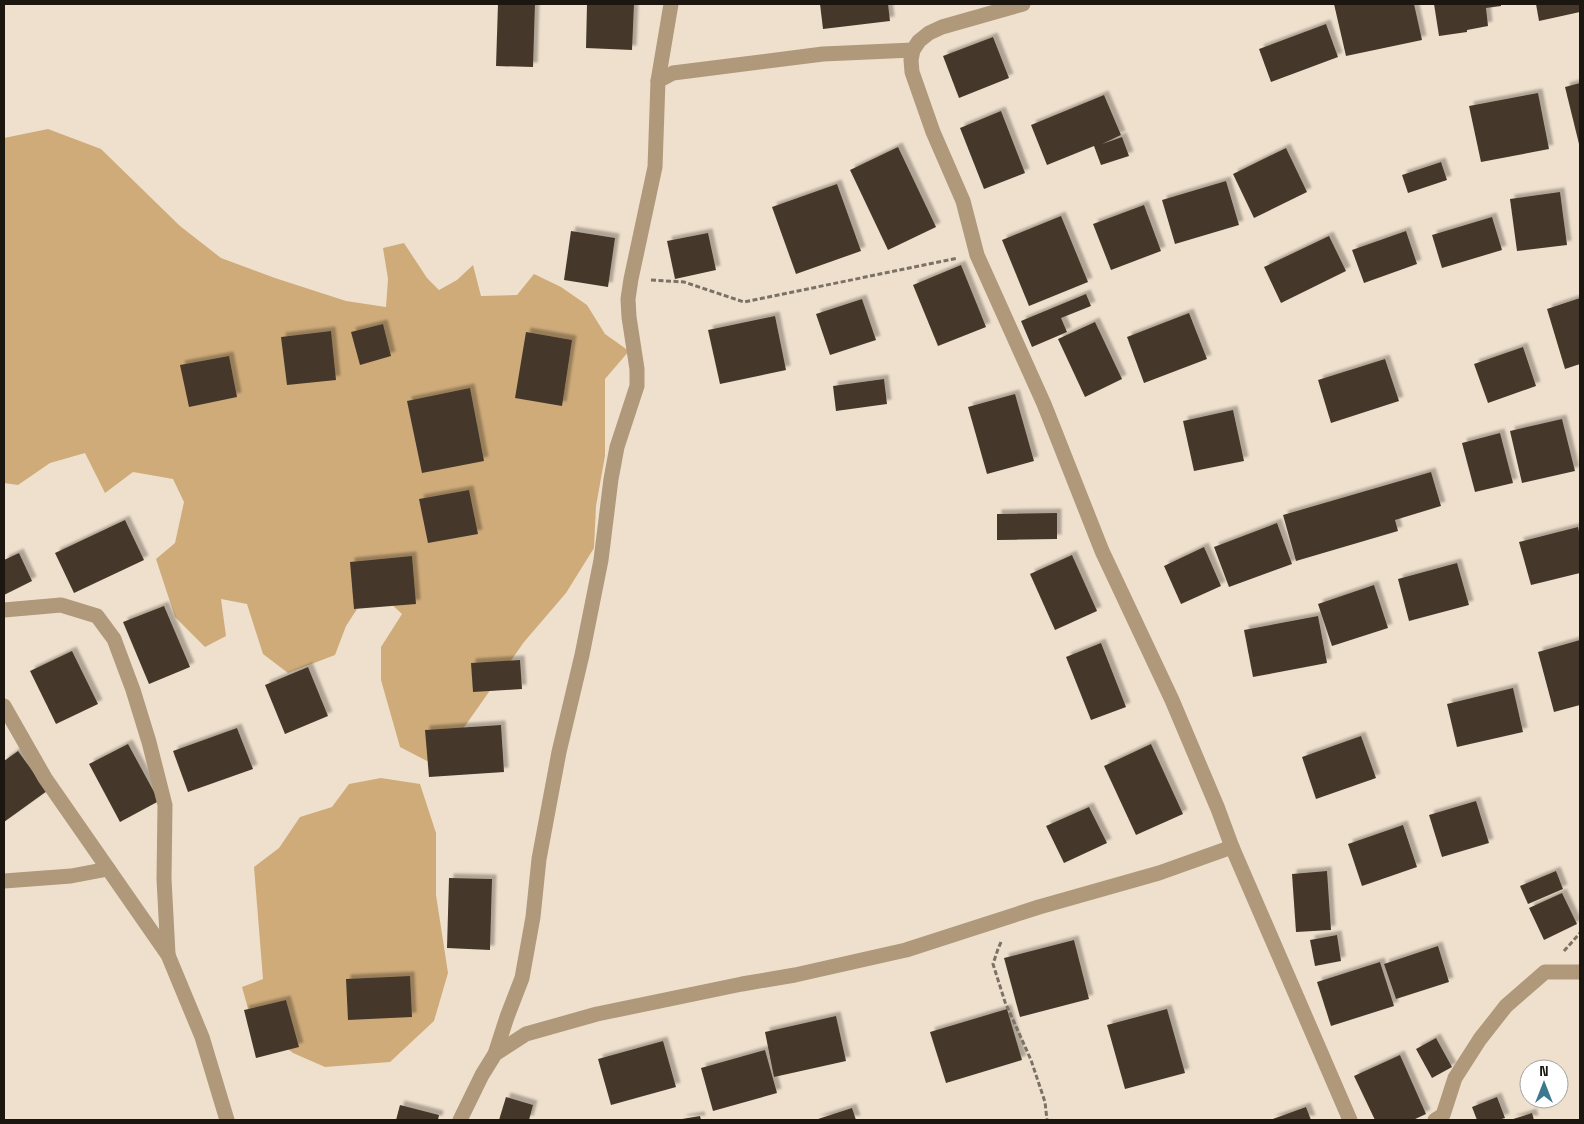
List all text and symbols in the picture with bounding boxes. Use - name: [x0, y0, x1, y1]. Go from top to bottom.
- north arrow: [1519, 1059, 1569, 1109]
- text: N: [1539, 1062, 1549, 1080]

